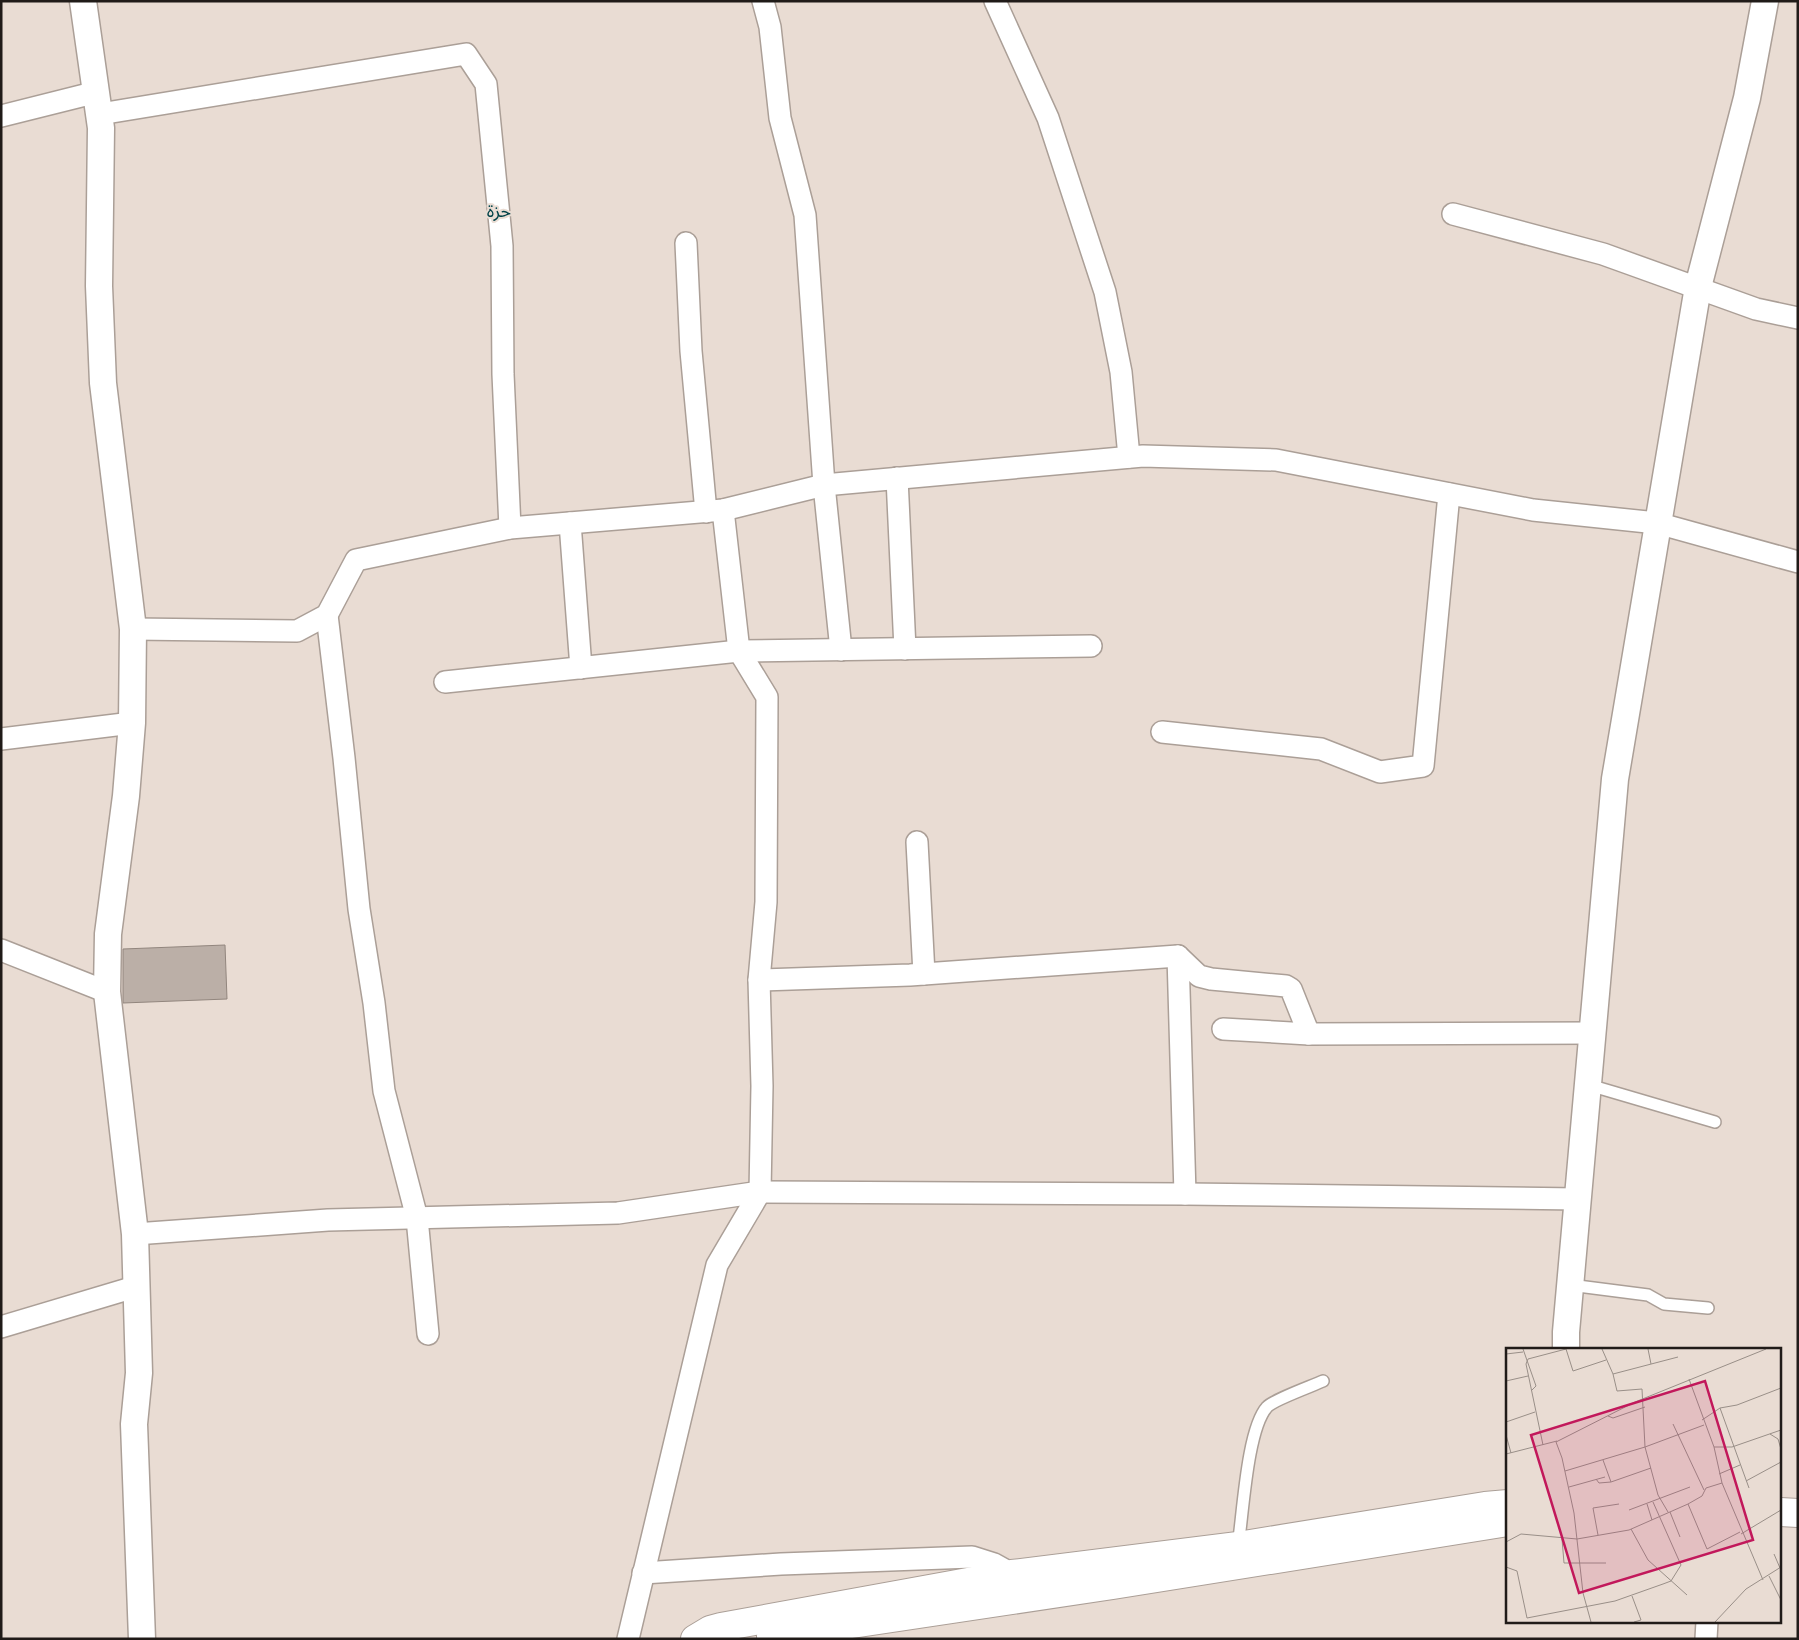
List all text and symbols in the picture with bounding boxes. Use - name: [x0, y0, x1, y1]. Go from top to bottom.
- district label: حزة: [487, 200, 511, 222]
- inset map: [1506, 1348, 1782, 1622]

